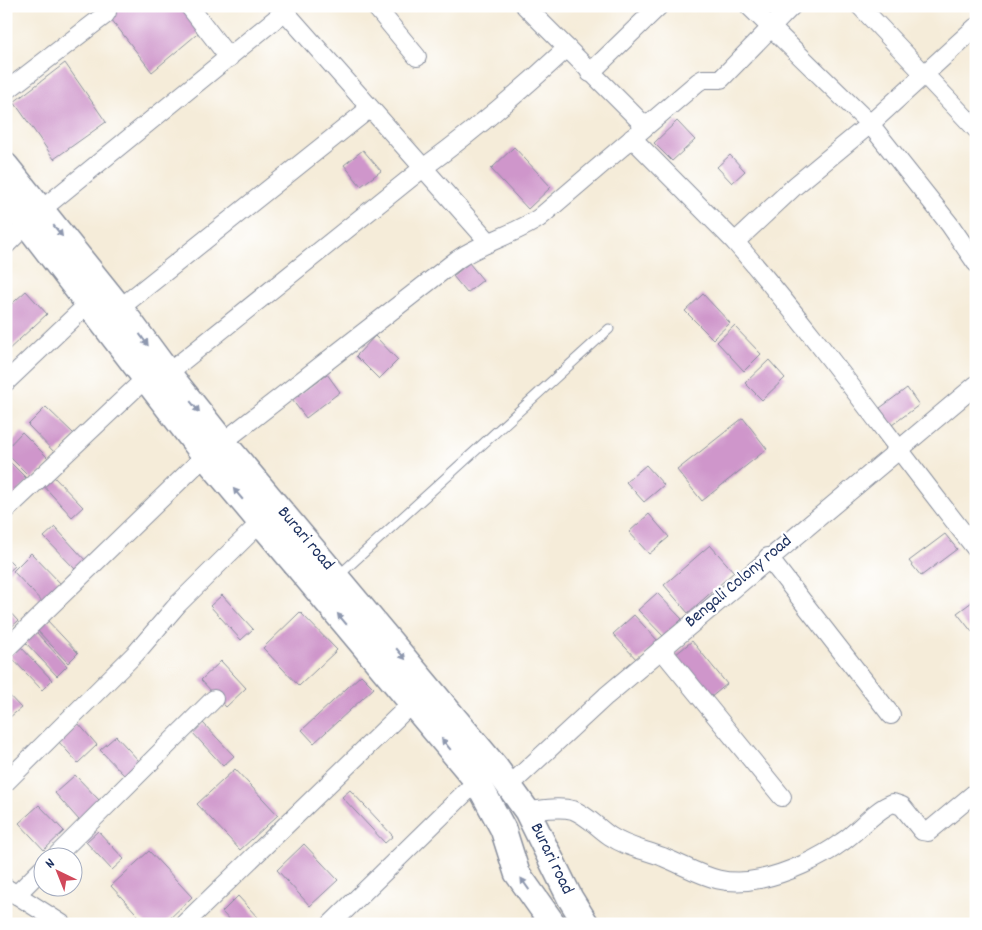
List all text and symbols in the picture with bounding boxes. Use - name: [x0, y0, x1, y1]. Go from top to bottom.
- one-way arrow: [53, 225, 64, 238]
- one-way arrow: [139, 334, 149, 347]
- one-way arrow: [190, 401, 201, 414]
- one-way arrow: [233, 488, 244, 501]
- street label: Burari road: [271, 501, 339, 577]
- street label: Bengali Colony road: [680, 530, 798, 634]
- one-way arrow: [337, 613, 348, 626]
- one-way arrow: [395, 647, 406, 660]
- one-way arrow: [441, 738, 452, 751]
- street label: Burari road: [523, 819, 579, 899]
- north arrow: [32, 848, 82, 898]
- text: N: [41, 854, 60, 874]
- one-way arrow: [520, 877, 530, 891]

